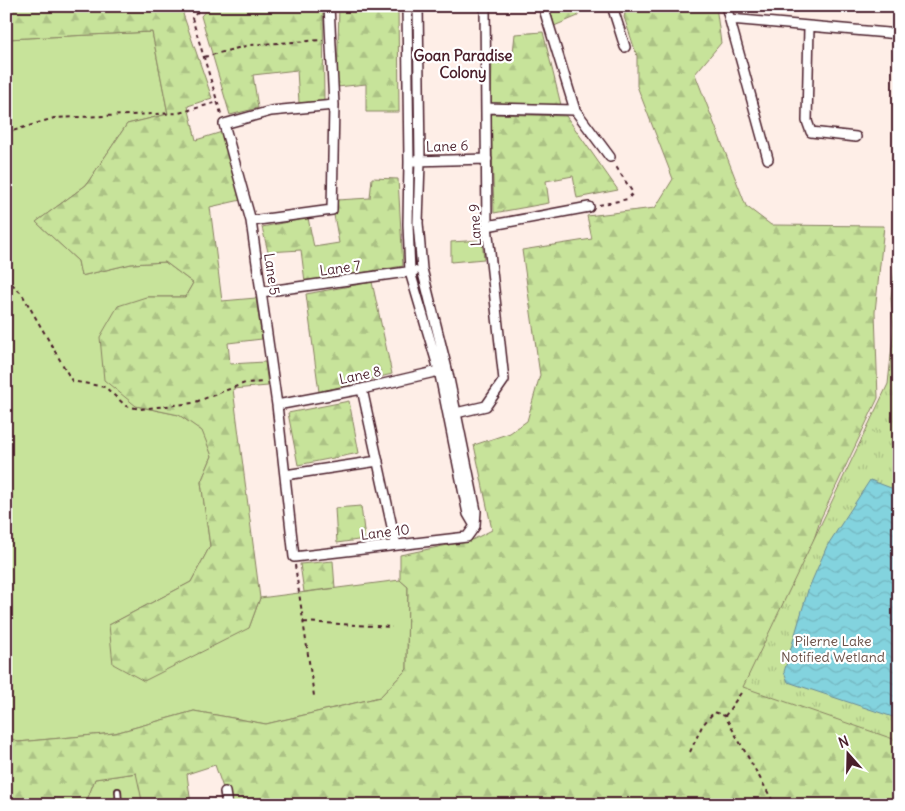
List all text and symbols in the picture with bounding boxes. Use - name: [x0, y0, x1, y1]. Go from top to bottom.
- district label: Goan Paradise Colony: [414, 46, 512, 83]
- street label: Lane 6: [425, 136, 469, 156]
- street label: Lane 9: [465, 203, 485, 247]
- street label: Lane 5: [260, 252, 284, 296]
- street label: Lane 7: [318, 256, 362, 280]
- street label: Lane 8: [337, 362, 383, 388]
- street label: Lane 10: [359, 520, 411, 544]
- park label: Pilerne Lake Notified Wetland: [781, 632, 885, 666]
- north arrow: [822, 728, 872, 778]
- text: N: [836, 732, 851, 752]

